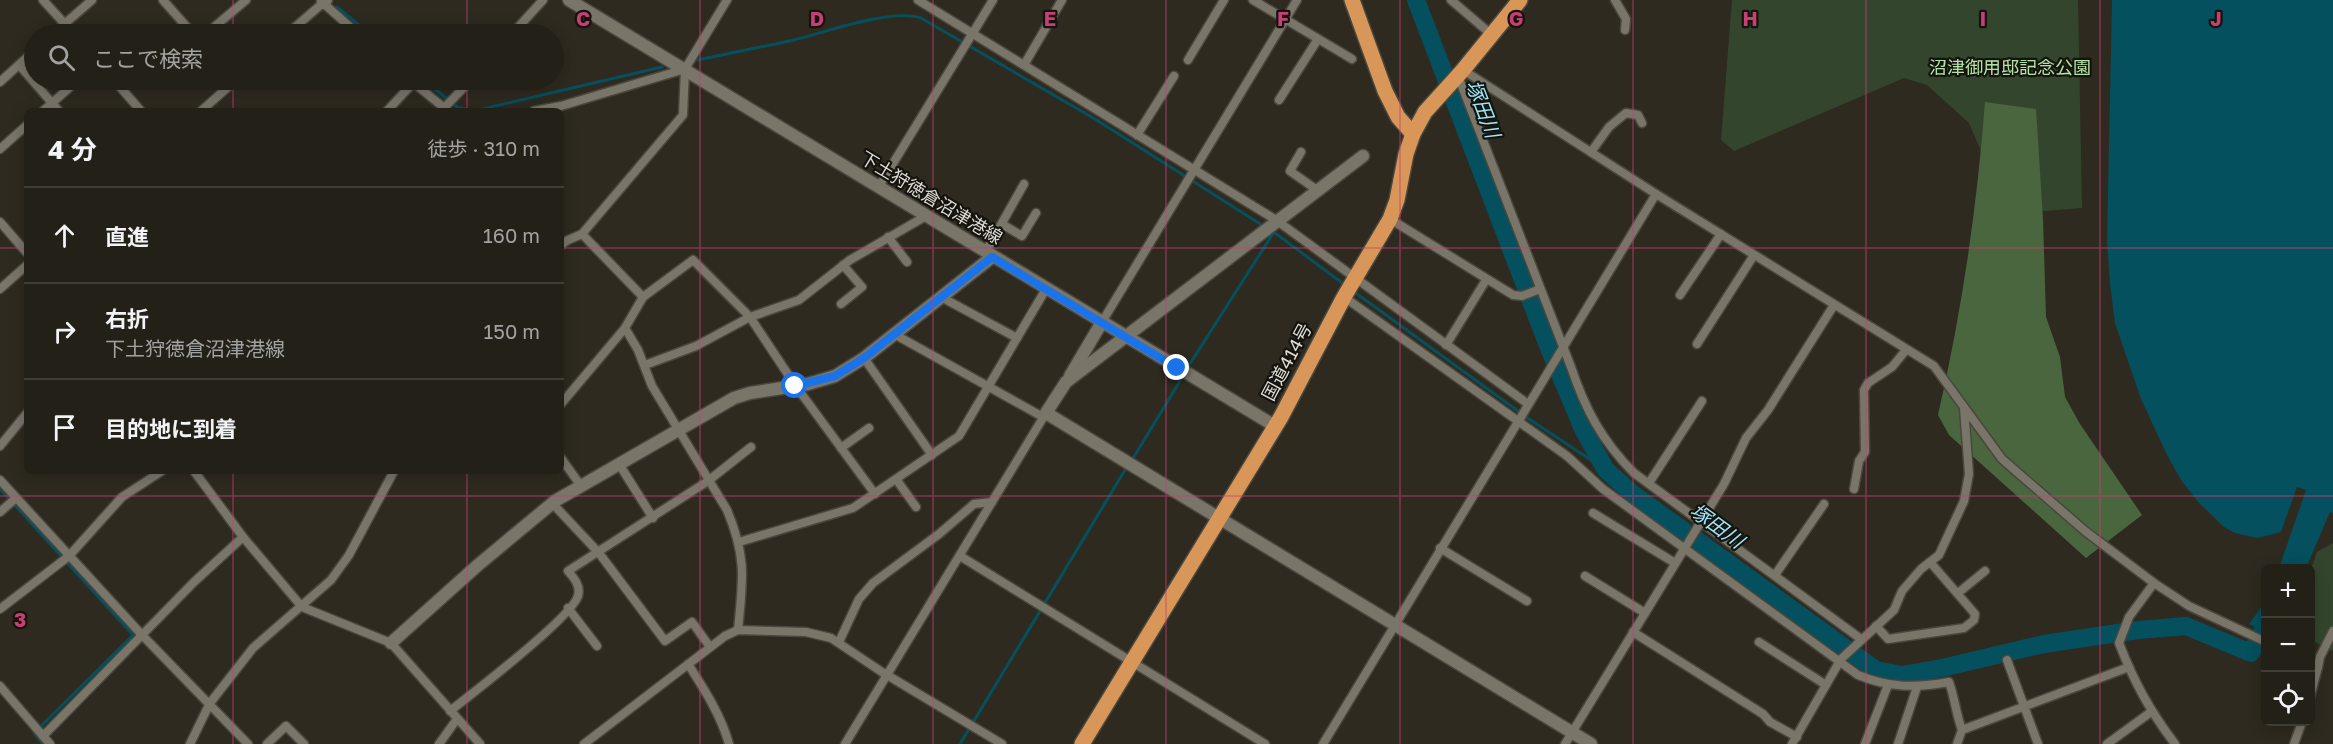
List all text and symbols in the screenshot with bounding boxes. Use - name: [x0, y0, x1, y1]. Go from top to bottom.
- text: C: [576, 6, 590, 30]
- text: D: [810, 6, 824, 30]
- text: E: [1044, 6, 1056, 30]
- text: F: [1277, 6, 1289, 30]
- text: G: [1509, 6, 1523, 30]
- text: H: [1742, 6, 1758, 30]
- text: I: [1980, 6, 1986, 30]
- text: J: [2210, 6, 2222, 30]
- search box: [24, 24, 564, 90]
- icon: search: [45, 41, 78, 74]
- text: ここで検索: [93, 45, 203, 72]
- park label: 沼津御用邸記念公園: [1929, 56, 2091, 78]
- water label: 塚田川: [1462, 76, 1507, 143]
- text: 4 分: [48, 134, 97, 165]
- text: 徒歩 · 310 m: [428, 136, 540, 160]
- street label: 下土狩徳倉沼津港線: [856, 146, 1007, 248]
- icon: ahead: [48, 219, 81, 252]
- text: 直進: [105, 223, 149, 250]
- text: 160 m: [483, 223, 540, 247]
- text: 右折: [105, 305, 149, 332]
- icon: right: [48, 315, 81, 348]
- text: 150 m: [484, 319, 540, 343]
- street label: 国道414号: [1257, 319, 1316, 404]
- text: 下土狩徳倉沼津港線: [105, 336, 285, 360]
- route end: [1163, 354, 1189, 380]
- route start: [781, 372, 807, 398]
- icon: arrive: [48, 411, 81, 444]
- text: 目的地に到着: [105, 415, 237, 442]
- water label: 塚田川: [1686, 498, 1751, 554]
- map controls: [2261, 564, 2315, 726]
- button: +: [2261, 564, 2315, 618]
- text: 3: [14, 607, 26, 631]
- button: −: [2261, 618, 2315, 672]
- button: locate: [2261, 672, 2315, 726]

